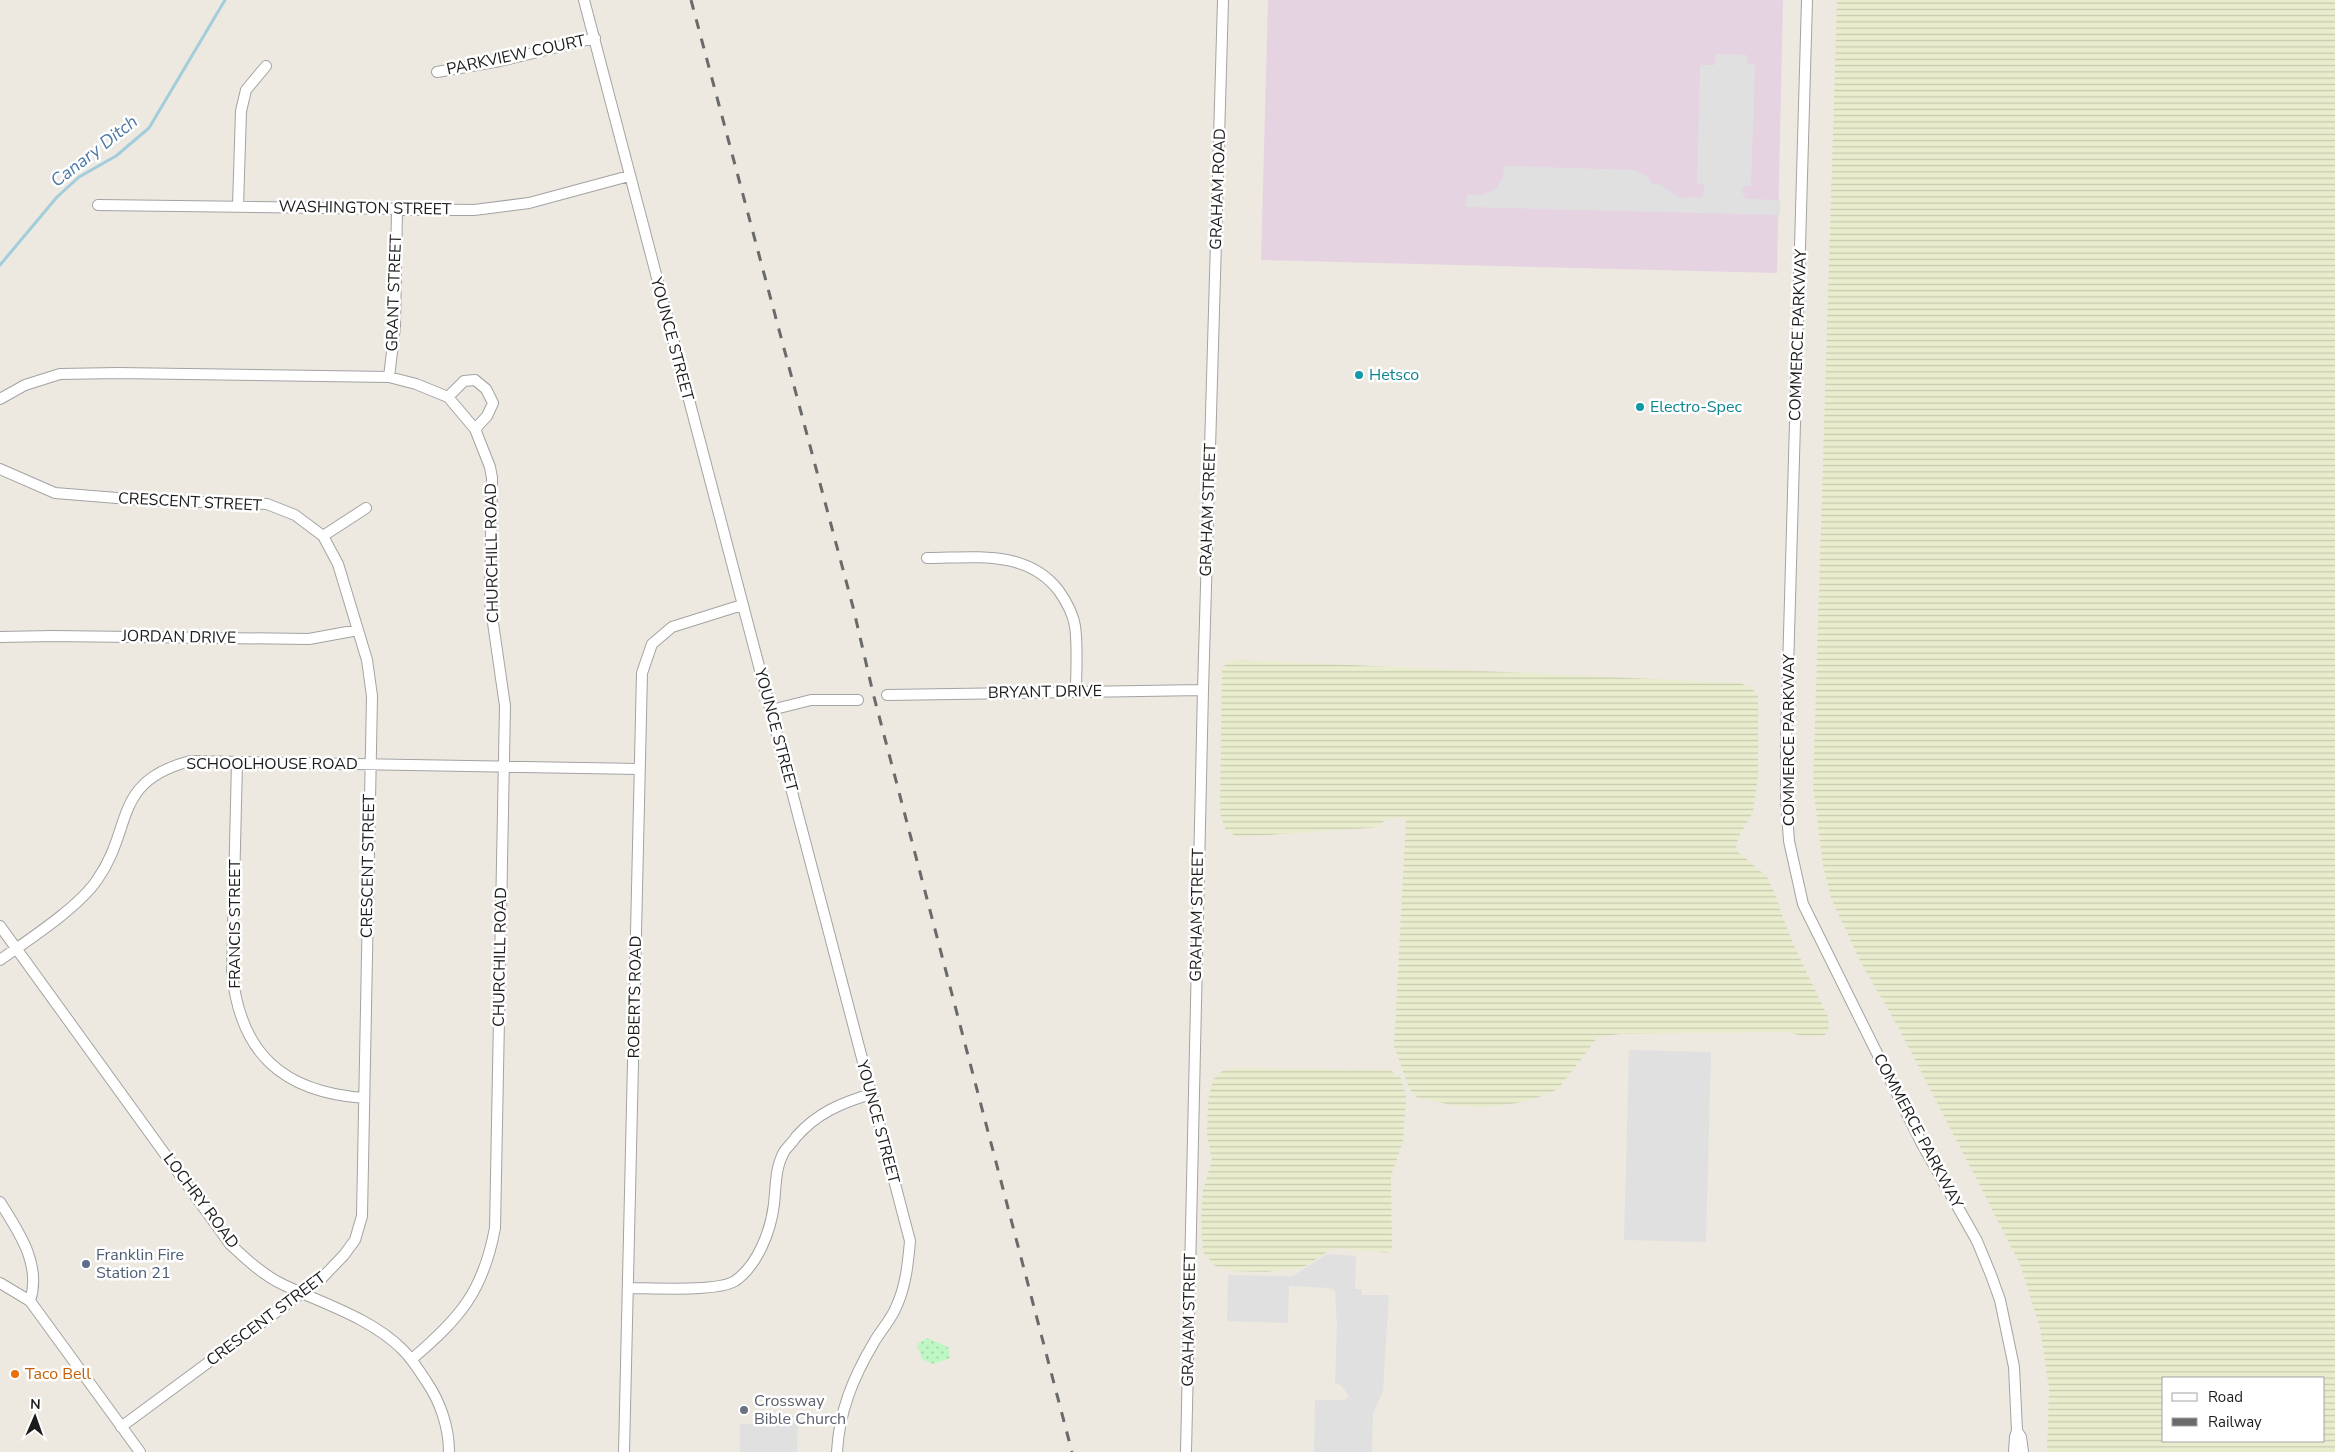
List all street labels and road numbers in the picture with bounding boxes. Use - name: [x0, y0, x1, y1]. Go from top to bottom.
- street label: PARKVIEW COURT: [444, 29, 588, 80]
- street label: GRAHAM ROAD: [1205, 128, 1231, 250]
- street label: WASHINGTON STREET: [278, 195, 452, 221]
- street label: GRANT STREET: [381, 234, 407, 352]
- street label: COMMERCE PARKWAY: [1784, 248, 1812, 421]
- street label: YOUNCE STREET: [645, 274, 699, 403]
- street label: GRAHAM STREET: [1195, 443, 1221, 577]
- street label: CHURCHILL ROAD: [480, 483, 504, 623]
- street label: CRESCENT STREET: [117, 487, 263, 517]
- street label: JORDAN DRIVE: [121, 625, 236, 649]
- street label: COMMERCE PARKWAY: [1778, 653, 1800, 826]
- street label: YOUNCE STREET: [749, 665, 803, 794]
- street label: BRYANT DRIVE: [988, 680, 1102, 704]
- street label: SCHOOLHOUSE ROAD: [186, 753, 358, 775]
- street label: CRESCENT STREET: [356, 793, 380, 938]
- street label: GRAHAM STREET: [1185, 848, 1209, 982]
- street label: FRANCIS STREET: [224, 859, 246, 989]
- street label: CHURCHILL ROAD: [488, 887, 512, 1027]
- street label: ROBERTS ROAD: [623, 935, 647, 1059]
- street label: COMMERCE PARKWAY: [1868, 1050, 1968, 1213]
- street label: YOUNCE STREET: [851, 1057, 905, 1186]
- street label: LOCHRY ROAD: [158, 1149, 244, 1253]
- street label: GRAHAM STREET: [1177, 1253, 1201, 1387]
- street label: CRESCENT STREET: [202, 1267, 330, 1371]

